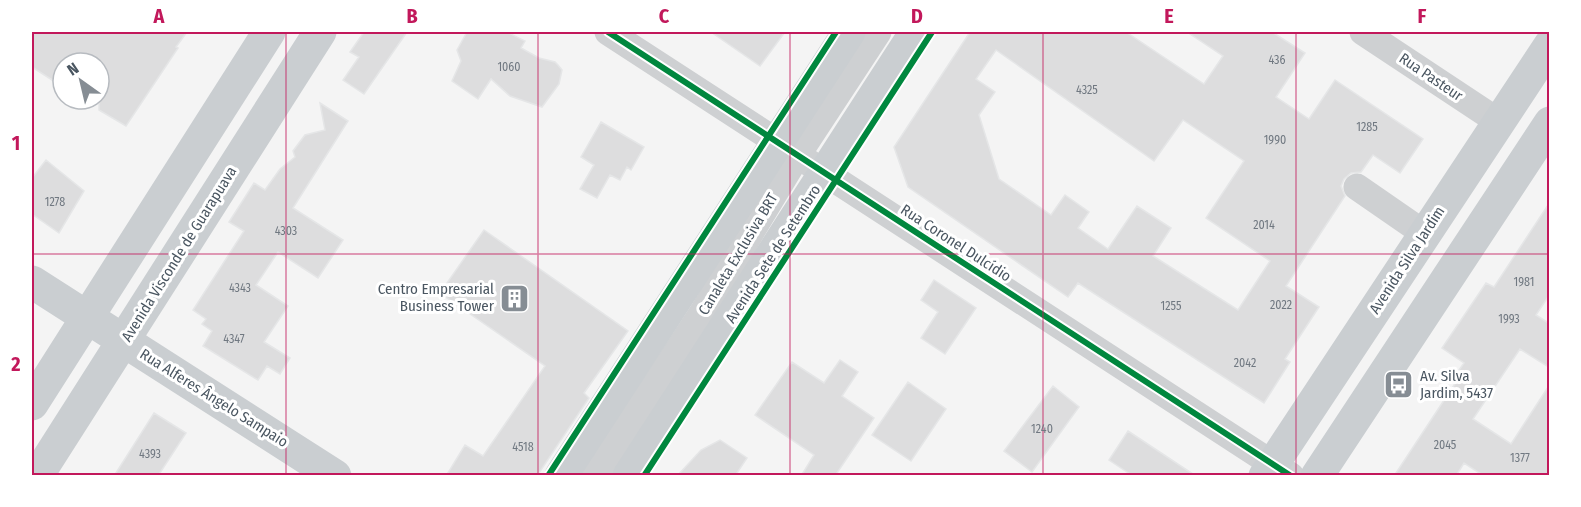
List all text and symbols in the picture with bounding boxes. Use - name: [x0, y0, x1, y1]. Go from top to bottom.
- text: A: [153, 4, 166, 28]
- text: B: [406, 4, 418, 28]
- text: C: [659, 4, 670, 28]
- text: D: [911, 4, 923, 28]
- text: E: [1164, 4, 1174, 28]
- text: F: [1418, 4, 1427, 28]
- street label: Rua Pasteur: [1396, 49, 1467, 105]
- north arrow: [51, 51, 111, 111]
- house number: 436: [1268, 53, 1286, 67]
- text: N: [64, 58, 82, 80]
- house number: 1060: [497, 60, 521, 74]
- house number: 4325: [1076, 83, 1098, 97]
- house number: 1285: [1356, 120, 1378, 134]
- text: 1: [12, 131, 20, 155]
- house number: 1990: [1264, 133, 1286, 147]
- street label: Avenida Visconde de Guarapuava: [118, 163, 240, 345]
- street label: Avenida Sete de Setembro: [722, 181, 824, 326]
- street label: Canaleta Exclusiva BRT: [694, 190, 782, 318]
- house number: 1278: [45, 195, 65, 209]
- street label: Rua Coronel Dulcídio: [897, 201, 1015, 285]
- street label: Avenida Silva Jardim: [1366, 203, 1448, 317]
- house number: 2014: [1253, 218, 1275, 232]
- house number: 4303: [275, 224, 297, 238]
- house number: 1981: [1514, 275, 1534, 289]
- place label: Centro Empresarial Business Tower: [378, 280, 495, 315]
- house number: 4343: [229, 281, 251, 295]
- building icon: Centro Empresarial Business Tower: [499, 282, 531, 314]
- house number: 2022: [1270, 298, 1292, 312]
- house number: 1255: [1161, 299, 1182, 313]
- house number: 1993: [1498, 312, 1520, 326]
- house number: 4347: [223, 332, 245, 346]
- street label: Rua Alferes Ângelo Sampaio: [137, 345, 291, 451]
- text: 2: [10, 352, 21, 376]
- house number: 2042: [1234, 356, 1256, 370]
- place label: Av. Silva Jardim, 5437: [1420, 367, 1493, 402]
- bus stop icon: Av. Silva Jardim, 5437: [1383, 369, 1415, 401]
- house number: 1240: [1031, 422, 1053, 436]
- house number: 2045: [1434, 438, 1457, 452]
- house number: 4518: [512, 440, 534, 454]
- house number: 4393: [139, 447, 161, 461]
- house number: 1377: [1510, 451, 1530, 465]

